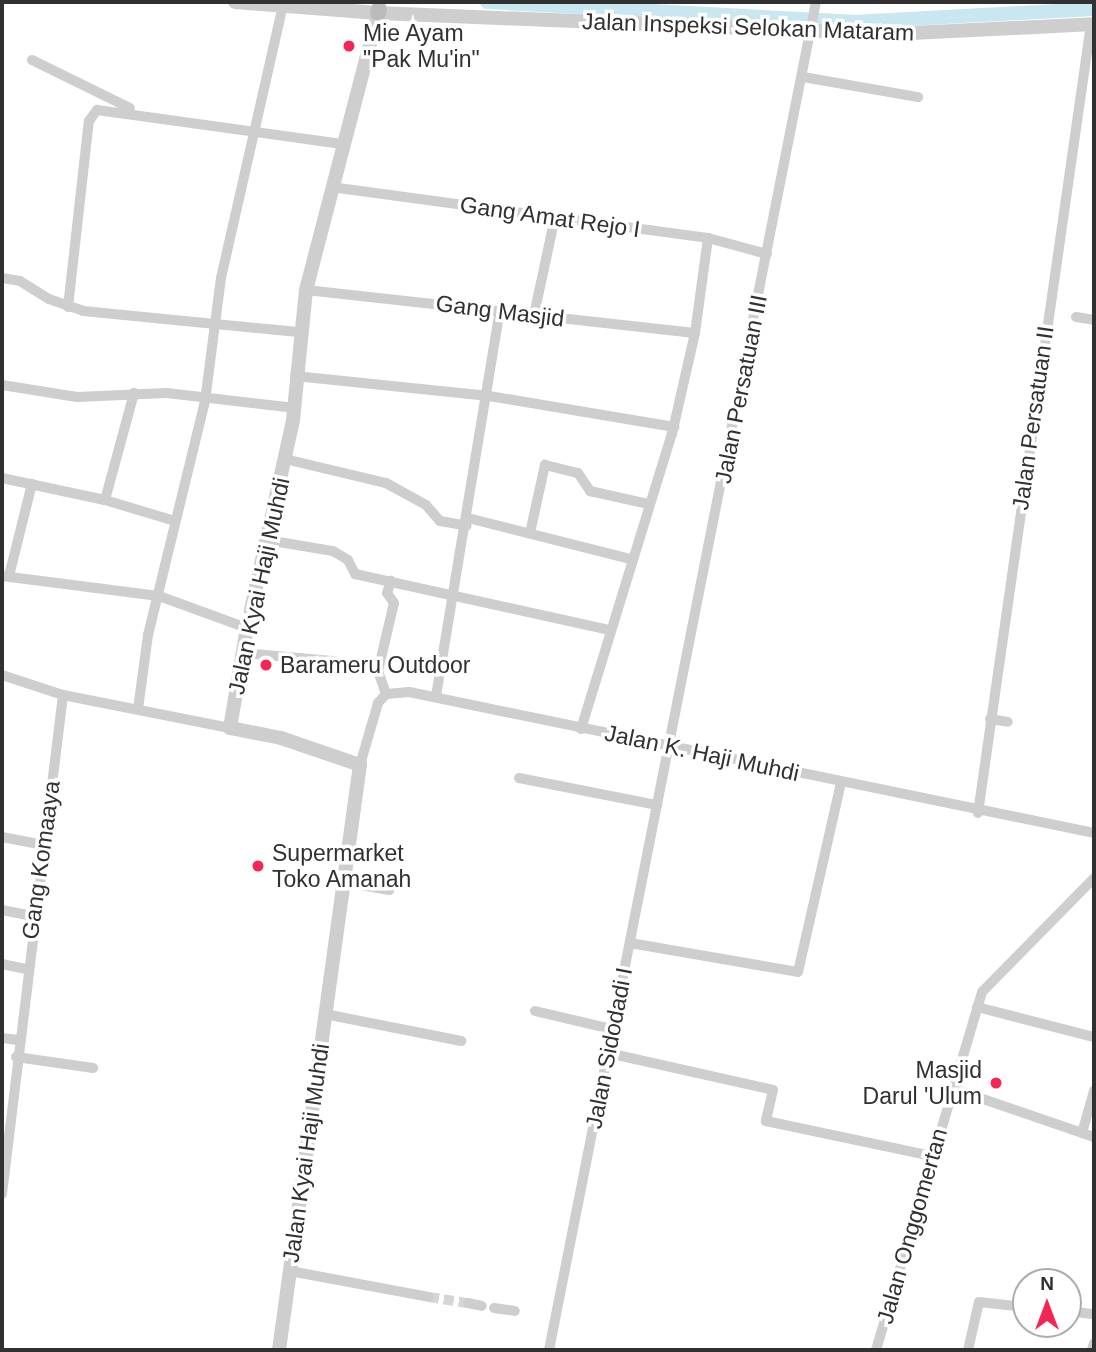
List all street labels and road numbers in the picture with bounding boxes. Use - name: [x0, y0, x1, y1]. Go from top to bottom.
- street label: Jalan Inspeksi Selokan Mataram: [581, 7, 915, 47]
- street label: Gang Amat Rejo I: [458, 191, 642, 243]
- street label: Gang Masjid: [434, 289, 566, 333]
- street label: Jalan Persatuan III: [709, 292, 773, 486]
- street label: Jalan Persatuan II: [1006, 324, 1060, 512]
- street label: Jalan Kyai Haji Muhdi: [223, 475, 295, 697]
- street label: Jalan K. Haji Muhdi: [602, 719, 802, 787]
- street label: Gang Komaaya: [16, 779, 66, 941]
- street label: Jalan Sidodadi I: [580, 965, 638, 1131]
- street label: Jalan Kyai Haji Muhdi: [277, 1042, 335, 1264]
- street label: Jalan Onggomertan: [871, 1125, 953, 1327]

